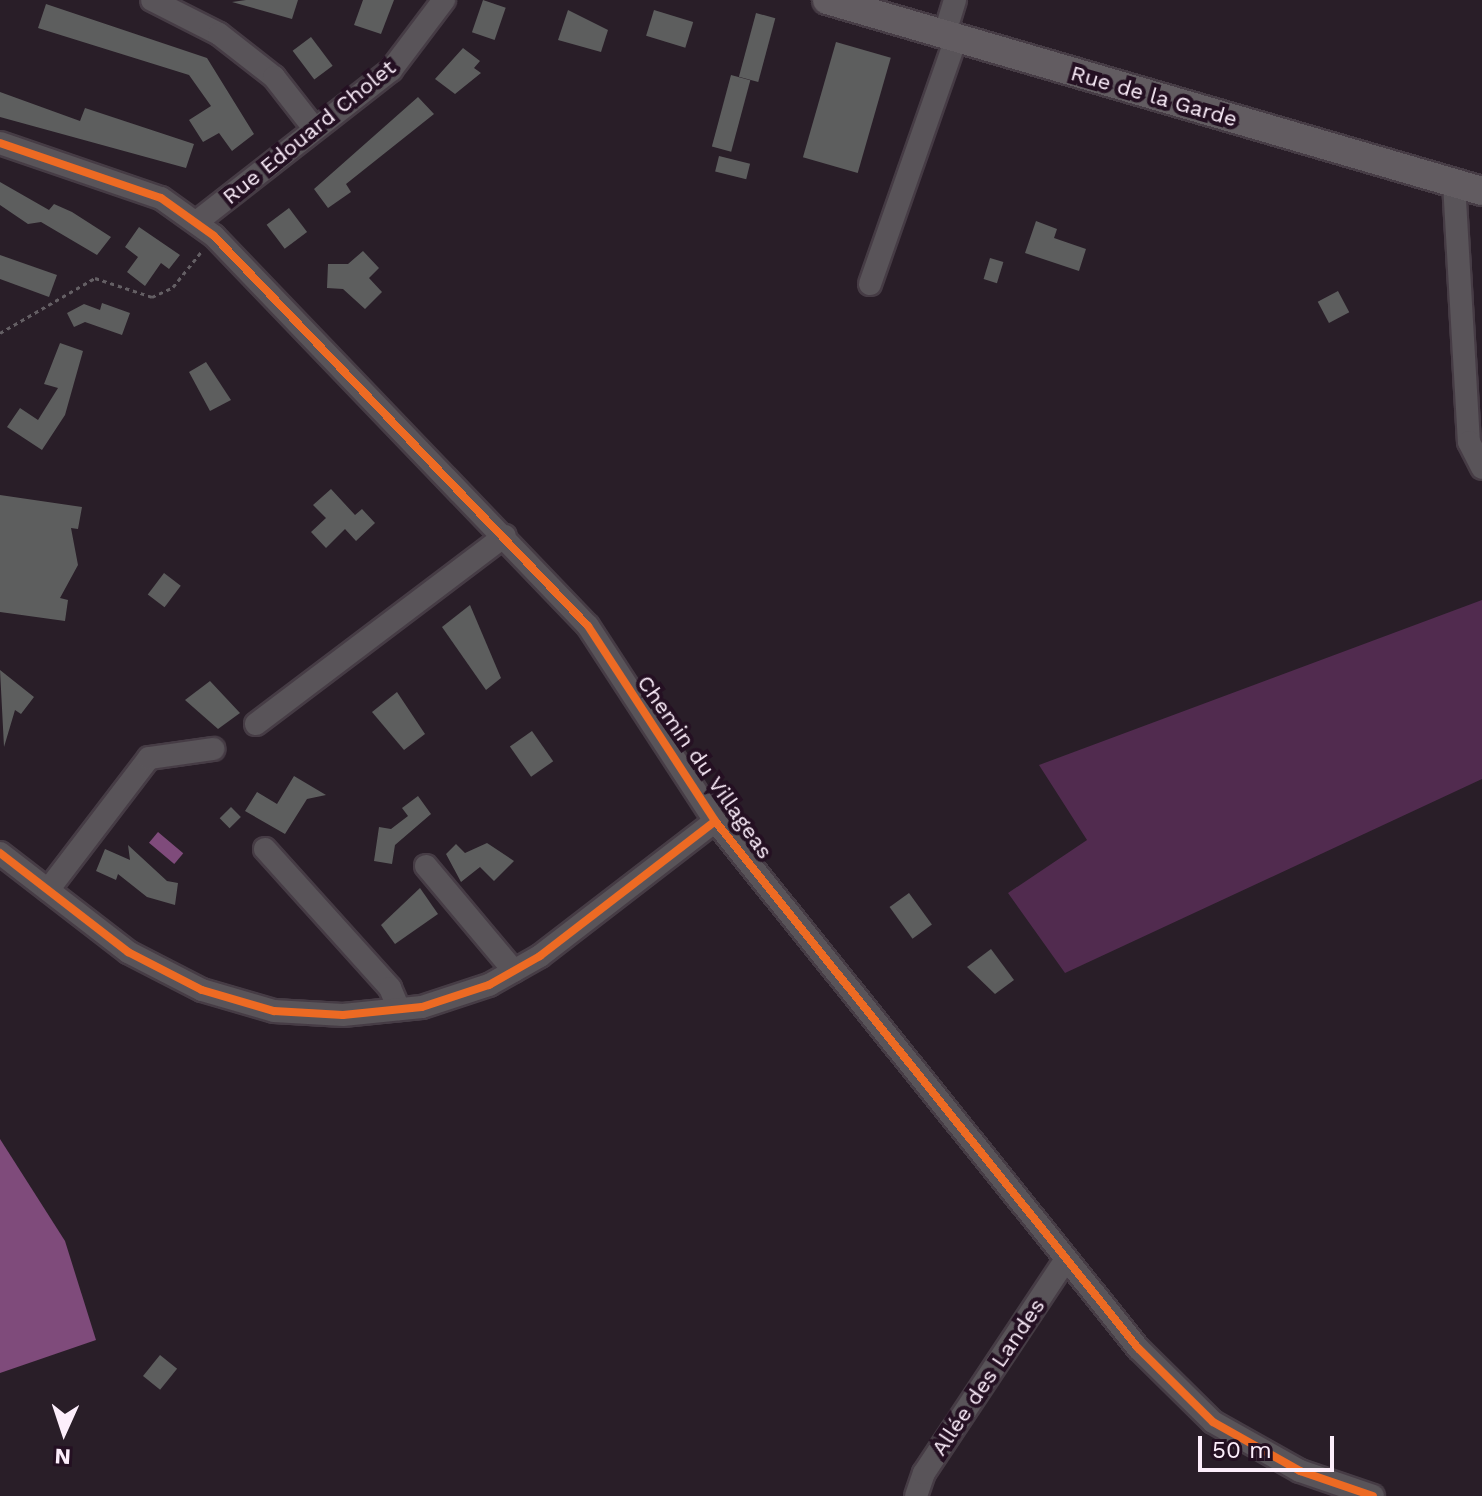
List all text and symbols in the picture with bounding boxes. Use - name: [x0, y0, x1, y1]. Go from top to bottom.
- street label: Rue Edouard Cholet: [217, 54, 401, 210]
- street label: Rue de la Garde: [1068, 60, 1240, 132]
- street label: Chemin du Villageas: [631, 670, 779, 864]
- street label: Allée des Landes: [926, 1293, 1050, 1461]
- north arrow: [24, 1392, 104, 1472]
- scale bar: [1202, 1420, 1338, 1470]
- text: 50 m: [1212, 1436, 1272, 1464]
- text: N: [54, 1444, 72, 1469]

